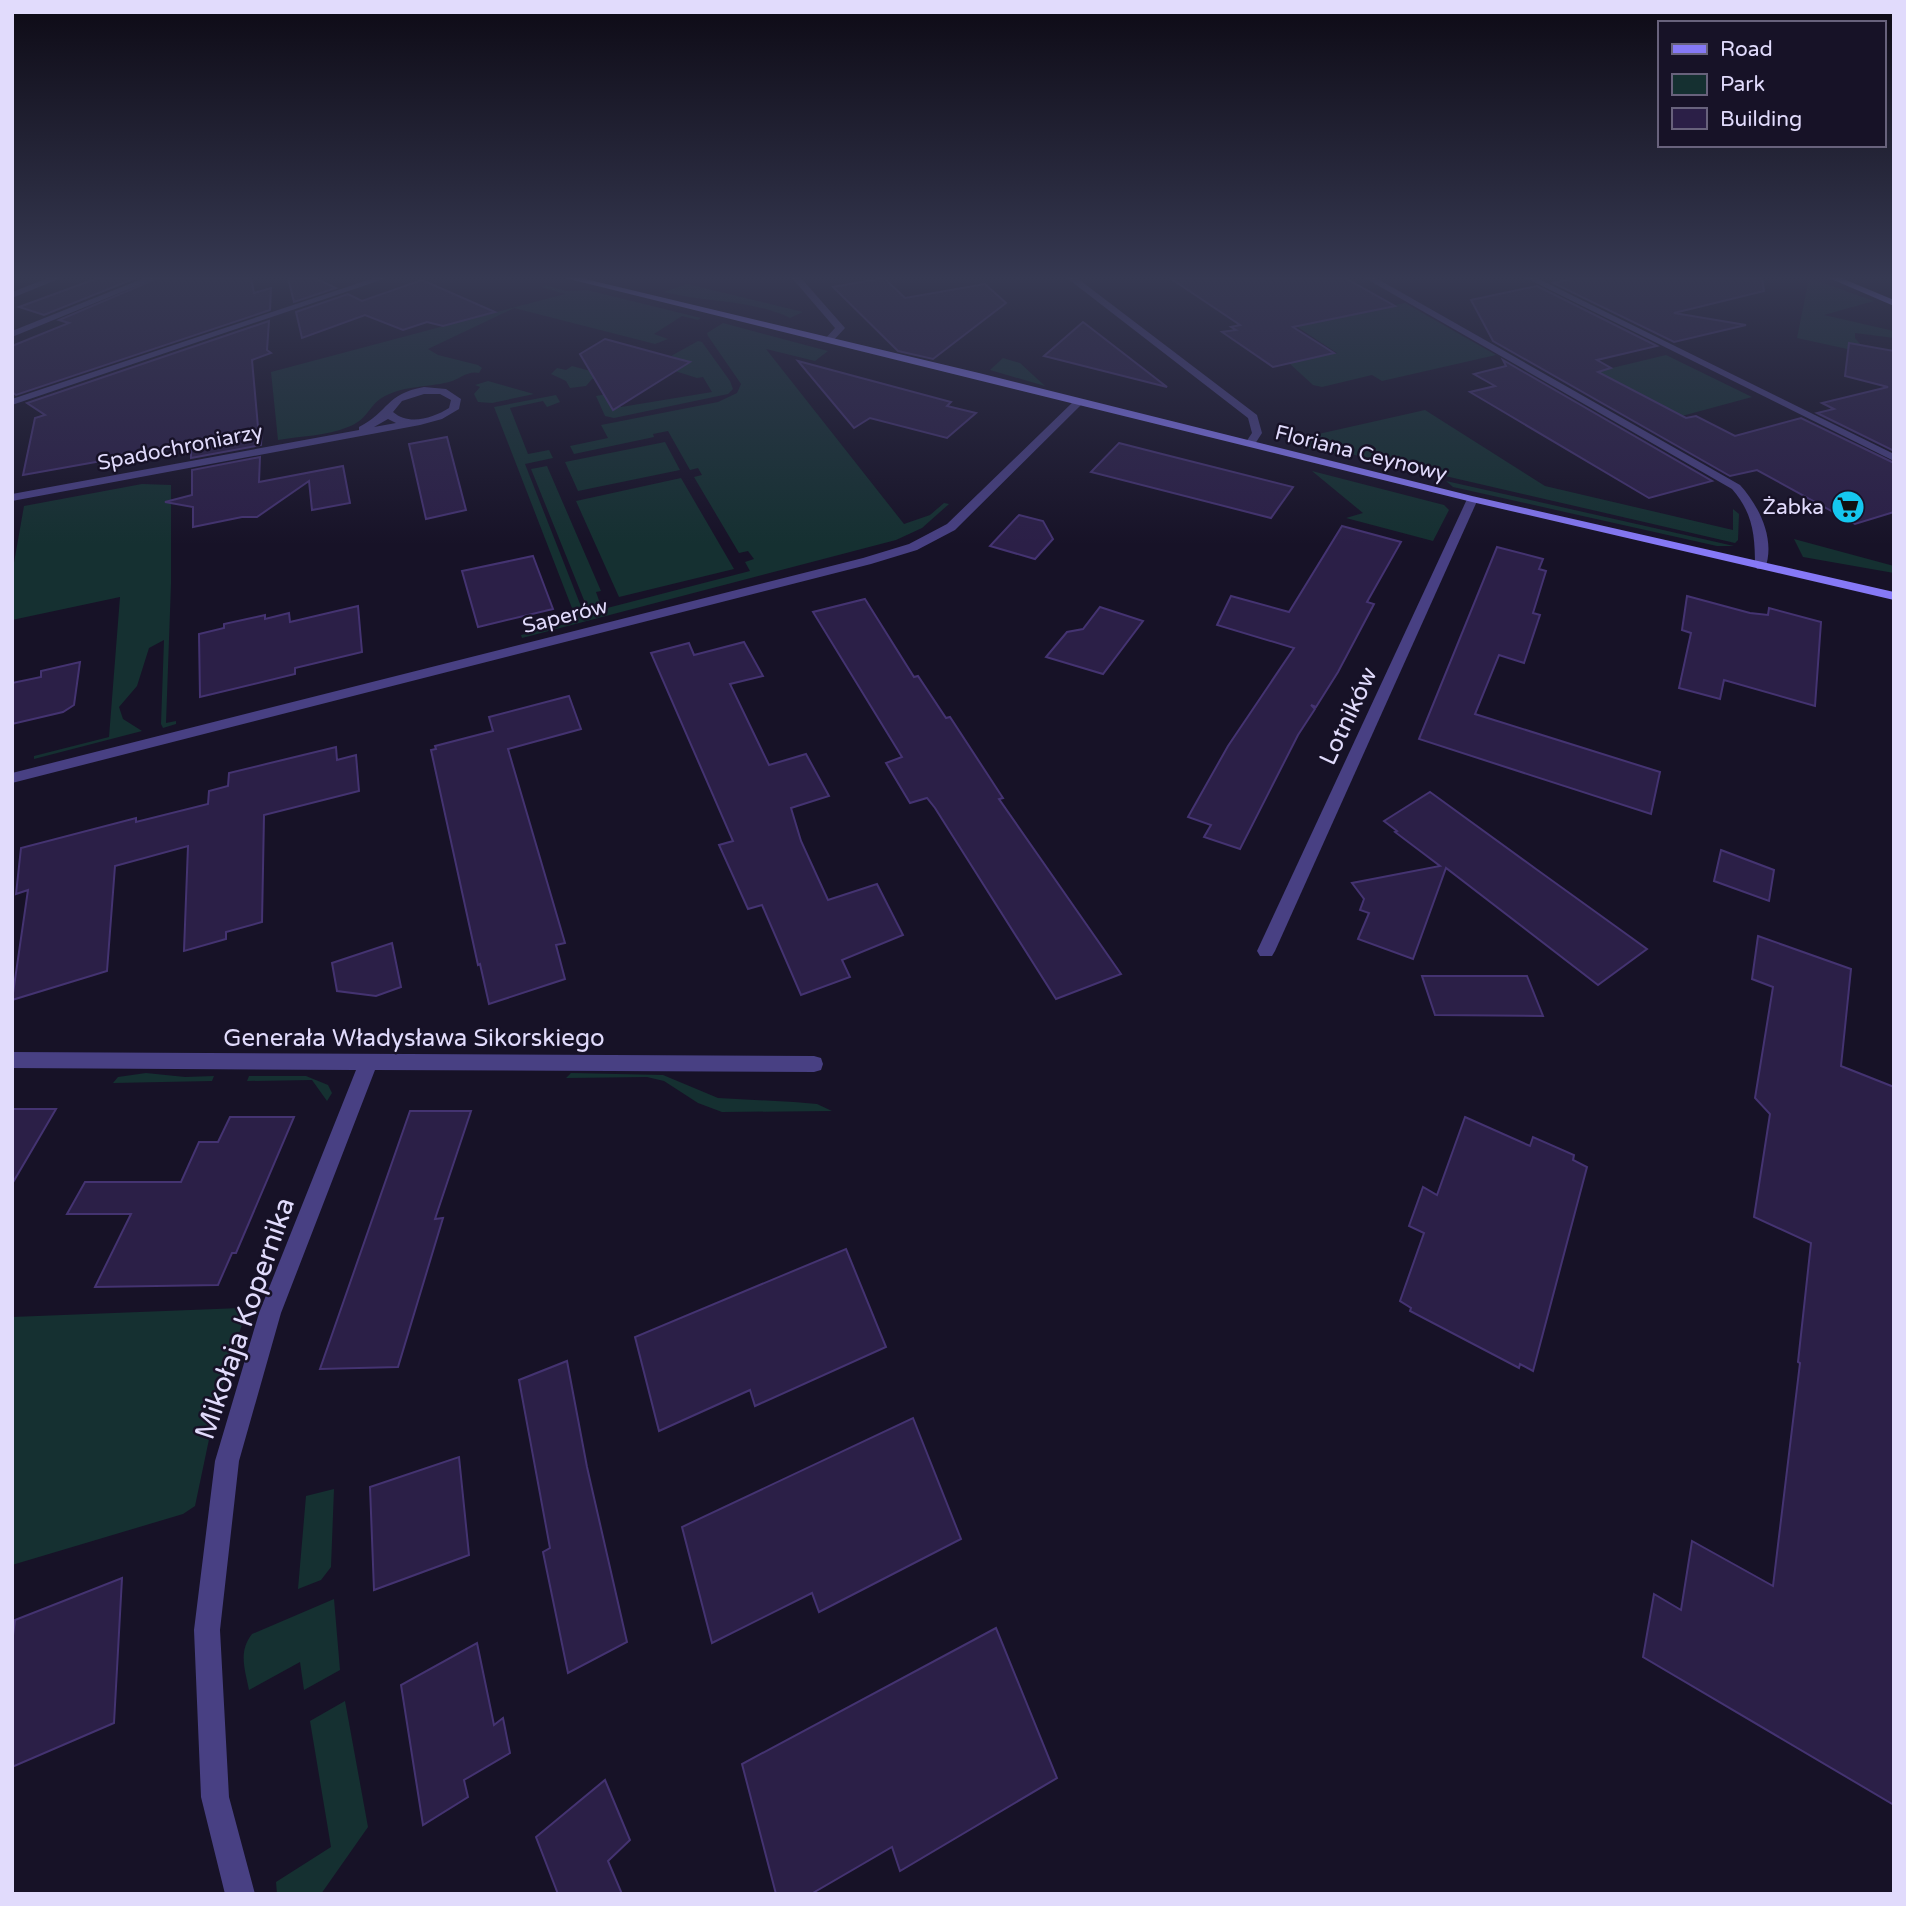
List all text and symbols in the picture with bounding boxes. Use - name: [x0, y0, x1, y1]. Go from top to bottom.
- legend: [1658, 21, 1885, 147]
- text: Road: [1720, 37, 1773, 62]
- text: Park: [1720, 72, 1765, 97]
- text: Building: [1720, 107, 1802, 132]
- street label: Spadochroniarzy: [95, 419, 265, 476]
- street label: Floriana Ceynowy: [1272, 420, 1449, 487]
- supermarket icon: Żabka: [1829, 488, 1867, 526]
- place label: Żabka: [1763, 495, 1824, 520]
- street label: Saperów: [520, 594, 611, 639]
- street label: Lotników: [1313, 663, 1384, 770]
- street label: Generała Władysława Sikorskiego: [223, 1024, 605, 1053]
- street label: Mikołaja Kopernika: [188, 1193, 302, 1444]

